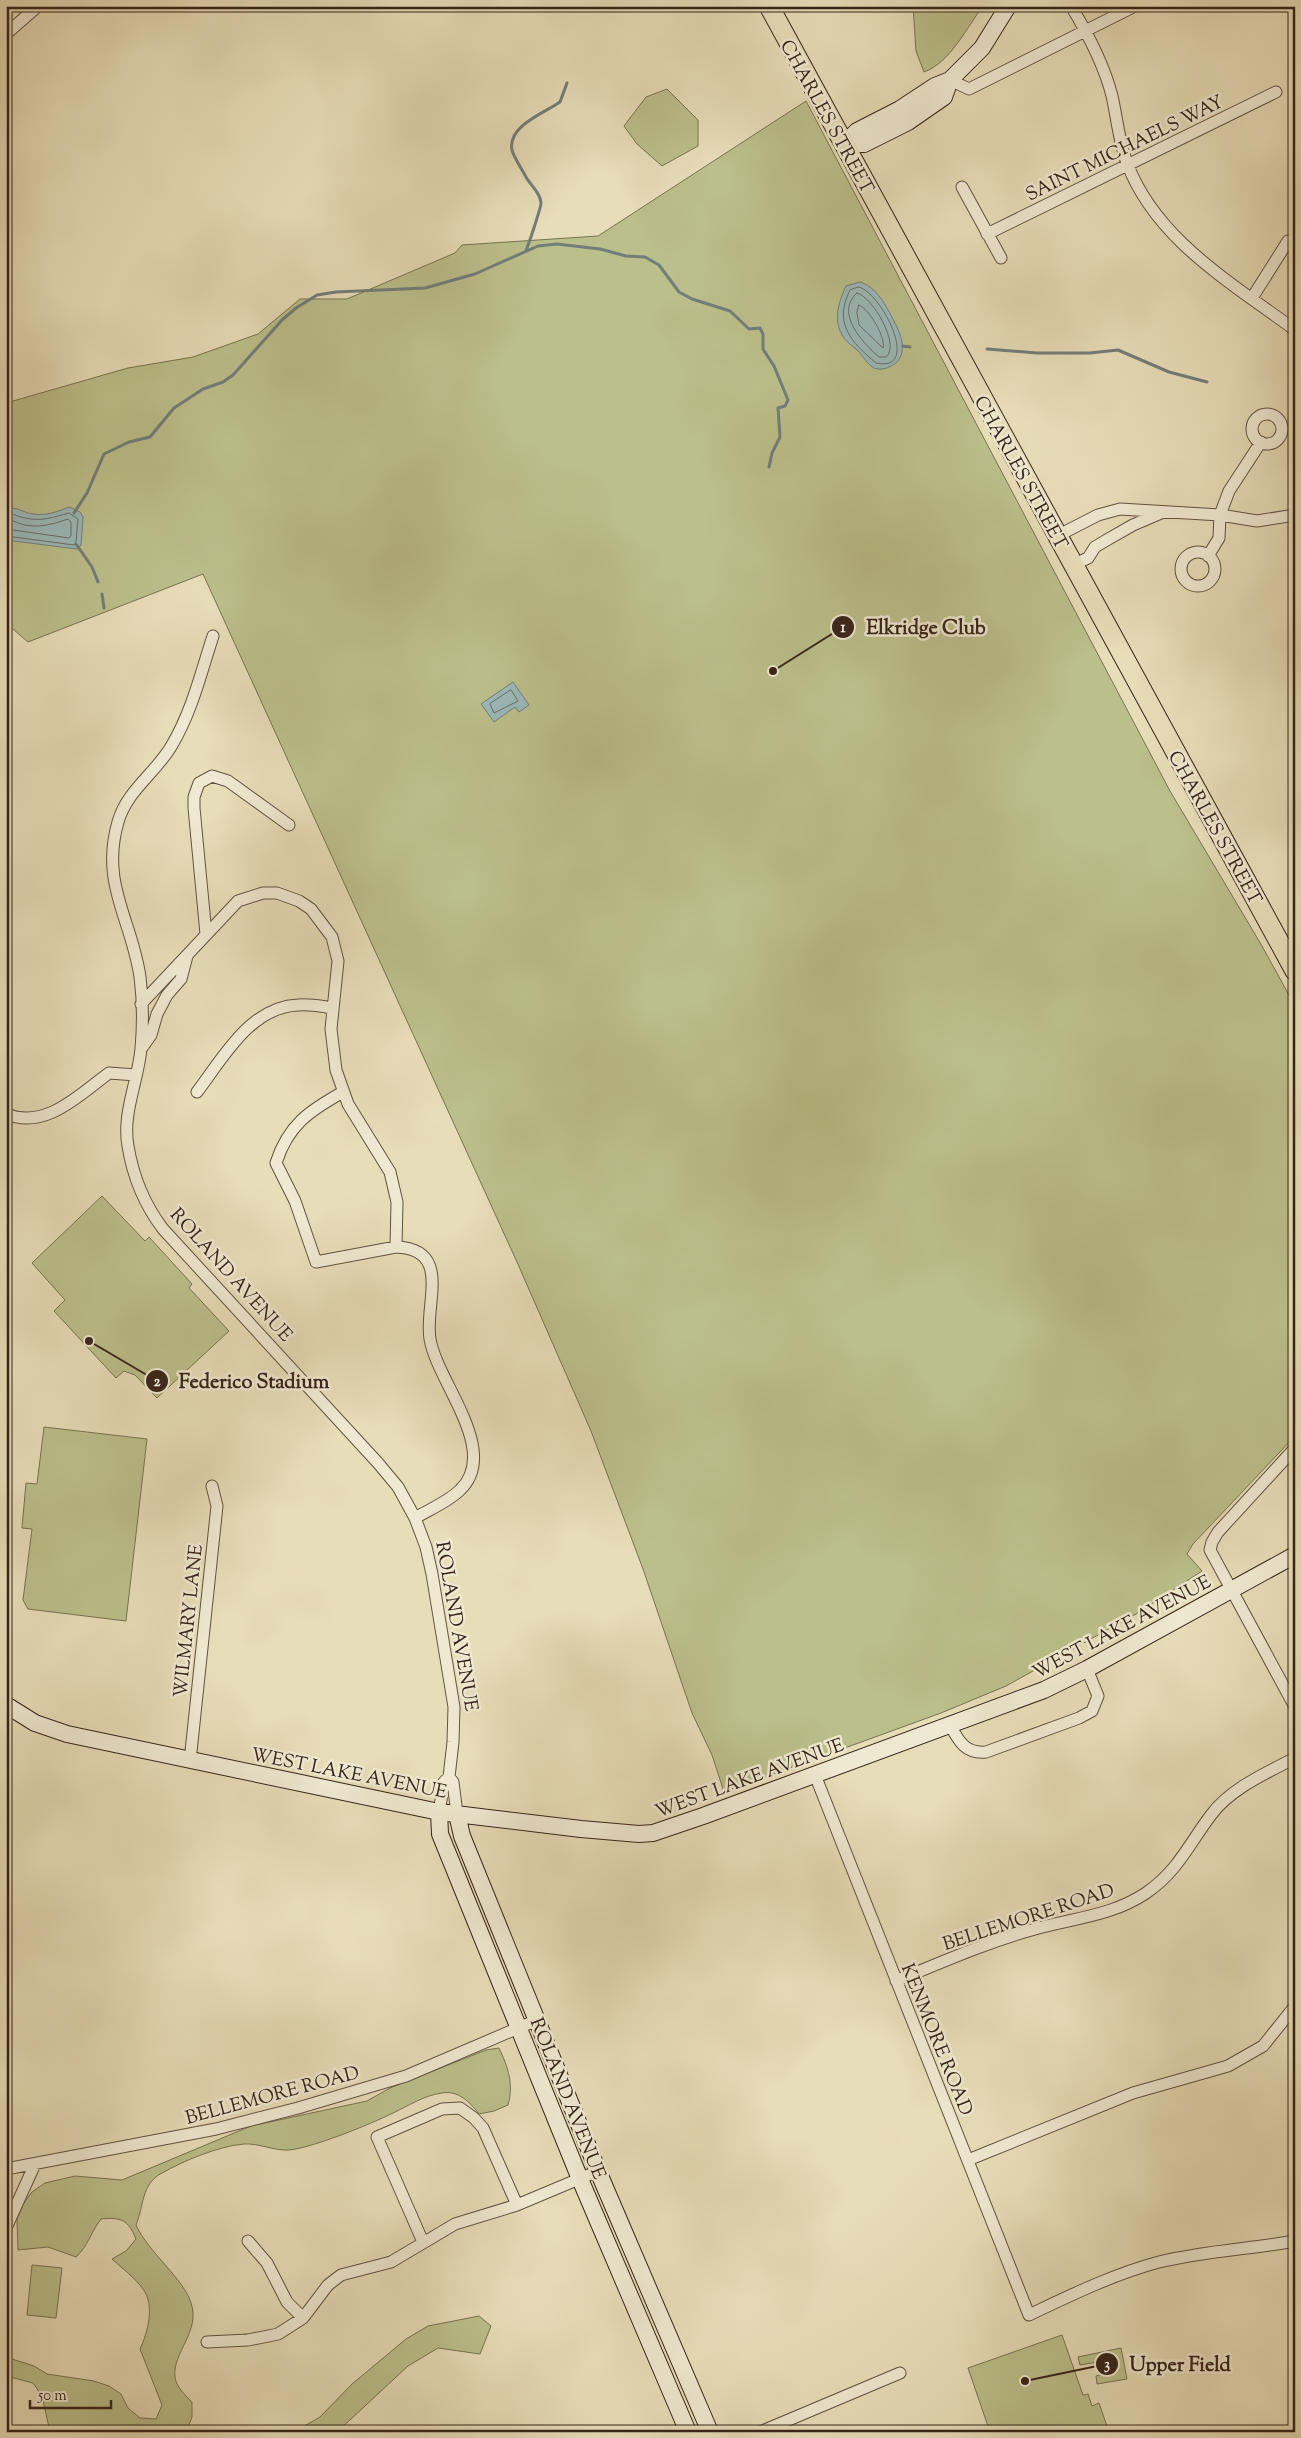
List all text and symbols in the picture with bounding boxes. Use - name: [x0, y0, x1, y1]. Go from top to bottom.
- street label: CHARLES STREET: [772, 35, 879, 199]
- street label: SAINT MICHAELS WAY: [1021, 89, 1229, 209]
- street label: CHARLES STREET: [966, 391, 1073, 555]
- callout: Elkridge Club: [831, 609, 995, 644]
- text: Elkridge Club: [866, 615, 986, 644]
- text: 1: [840, 618, 846, 639]
- street label: CHARLES STREET: [1160, 746, 1267, 910]
- street label: ROLAND AVENUE: [163, 1203, 298, 1349]
- callout: Federico Stadium: [144, 1364, 340, 1399]
- text: Federico Stadium: [179, 1369, 330, 1398]
- text: 2: [153, 1372, 161, 1393]
- street label: ROLAND AVENUE: [427, 1539, 484, 1714]
- street label: WILMARY LANE: [168, 1543, 211, 1699]
- street label: WEST LAKE AVENUE: [1028, 1569, 1217, 1687]
- street label: WEST LAKE AVENUE: [652, 1732, 849, 1826]
- street label: WEST LAKE AVENUE: [248, 1742, 449, 1807]
- street label: BELLEMORE ROAD: [939, 1878, 1118, 1959]
- street label: KENMORE ROAD: [893, 1960, 979, 2120]
- street label: ROLAND AVENUE: [522, 2014, 612, 2184]
- street label: BELLEMORE ROAD: [183, 2060, 363, 2133]
- callout: Upper Field: [1094, 2346, 1241, 2381]
- text: Upper Field: [1129, 2352, 1232, 2381]
- text: 3: [1104, 2355, 1110, 2376]
- scale bar: [30, 2378, 111, 2410]
- text: 50 m: [37, 2386, 67, 2407]

